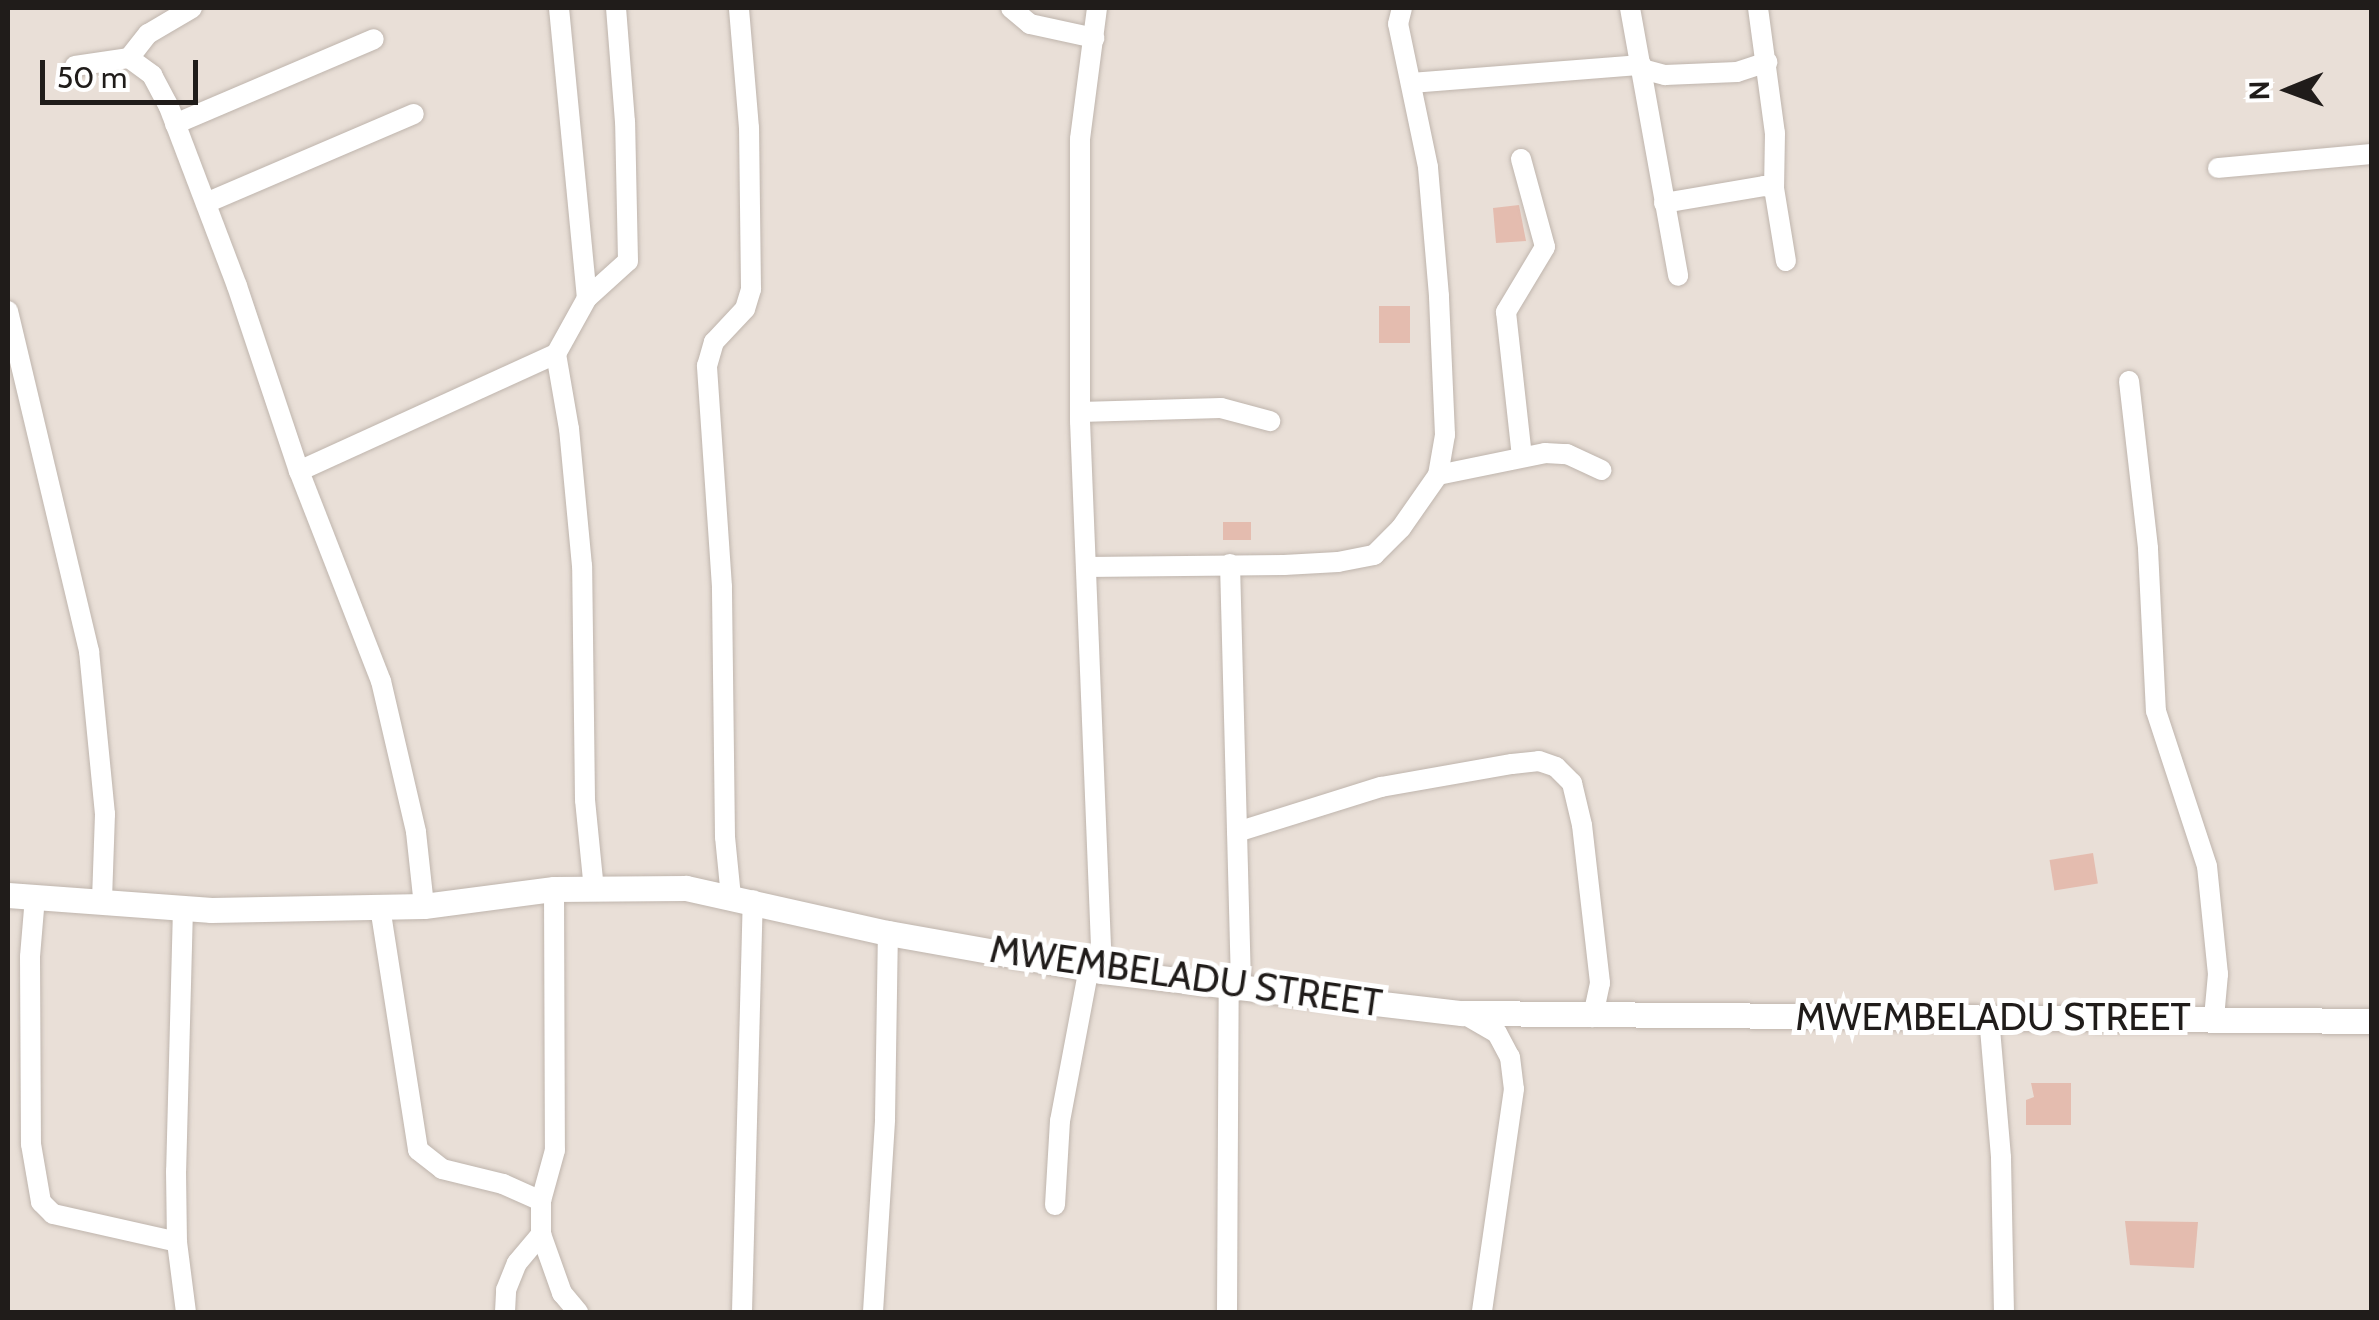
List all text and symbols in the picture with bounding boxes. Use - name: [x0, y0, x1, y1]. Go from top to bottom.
- scale bar: [45, 40, 202, 102]
- north arrow: [2239, 40, 2339, 140]
- text: 50 m: [57, 59, 127, 96]
- text: N: [2242, 80, 2276, 101]
- street label: MWEMBELADU STREET: [987, 926, 1385, 1026]
- street label: MWEMBELADU STREET: [1795, 994, 2191, 1040]

